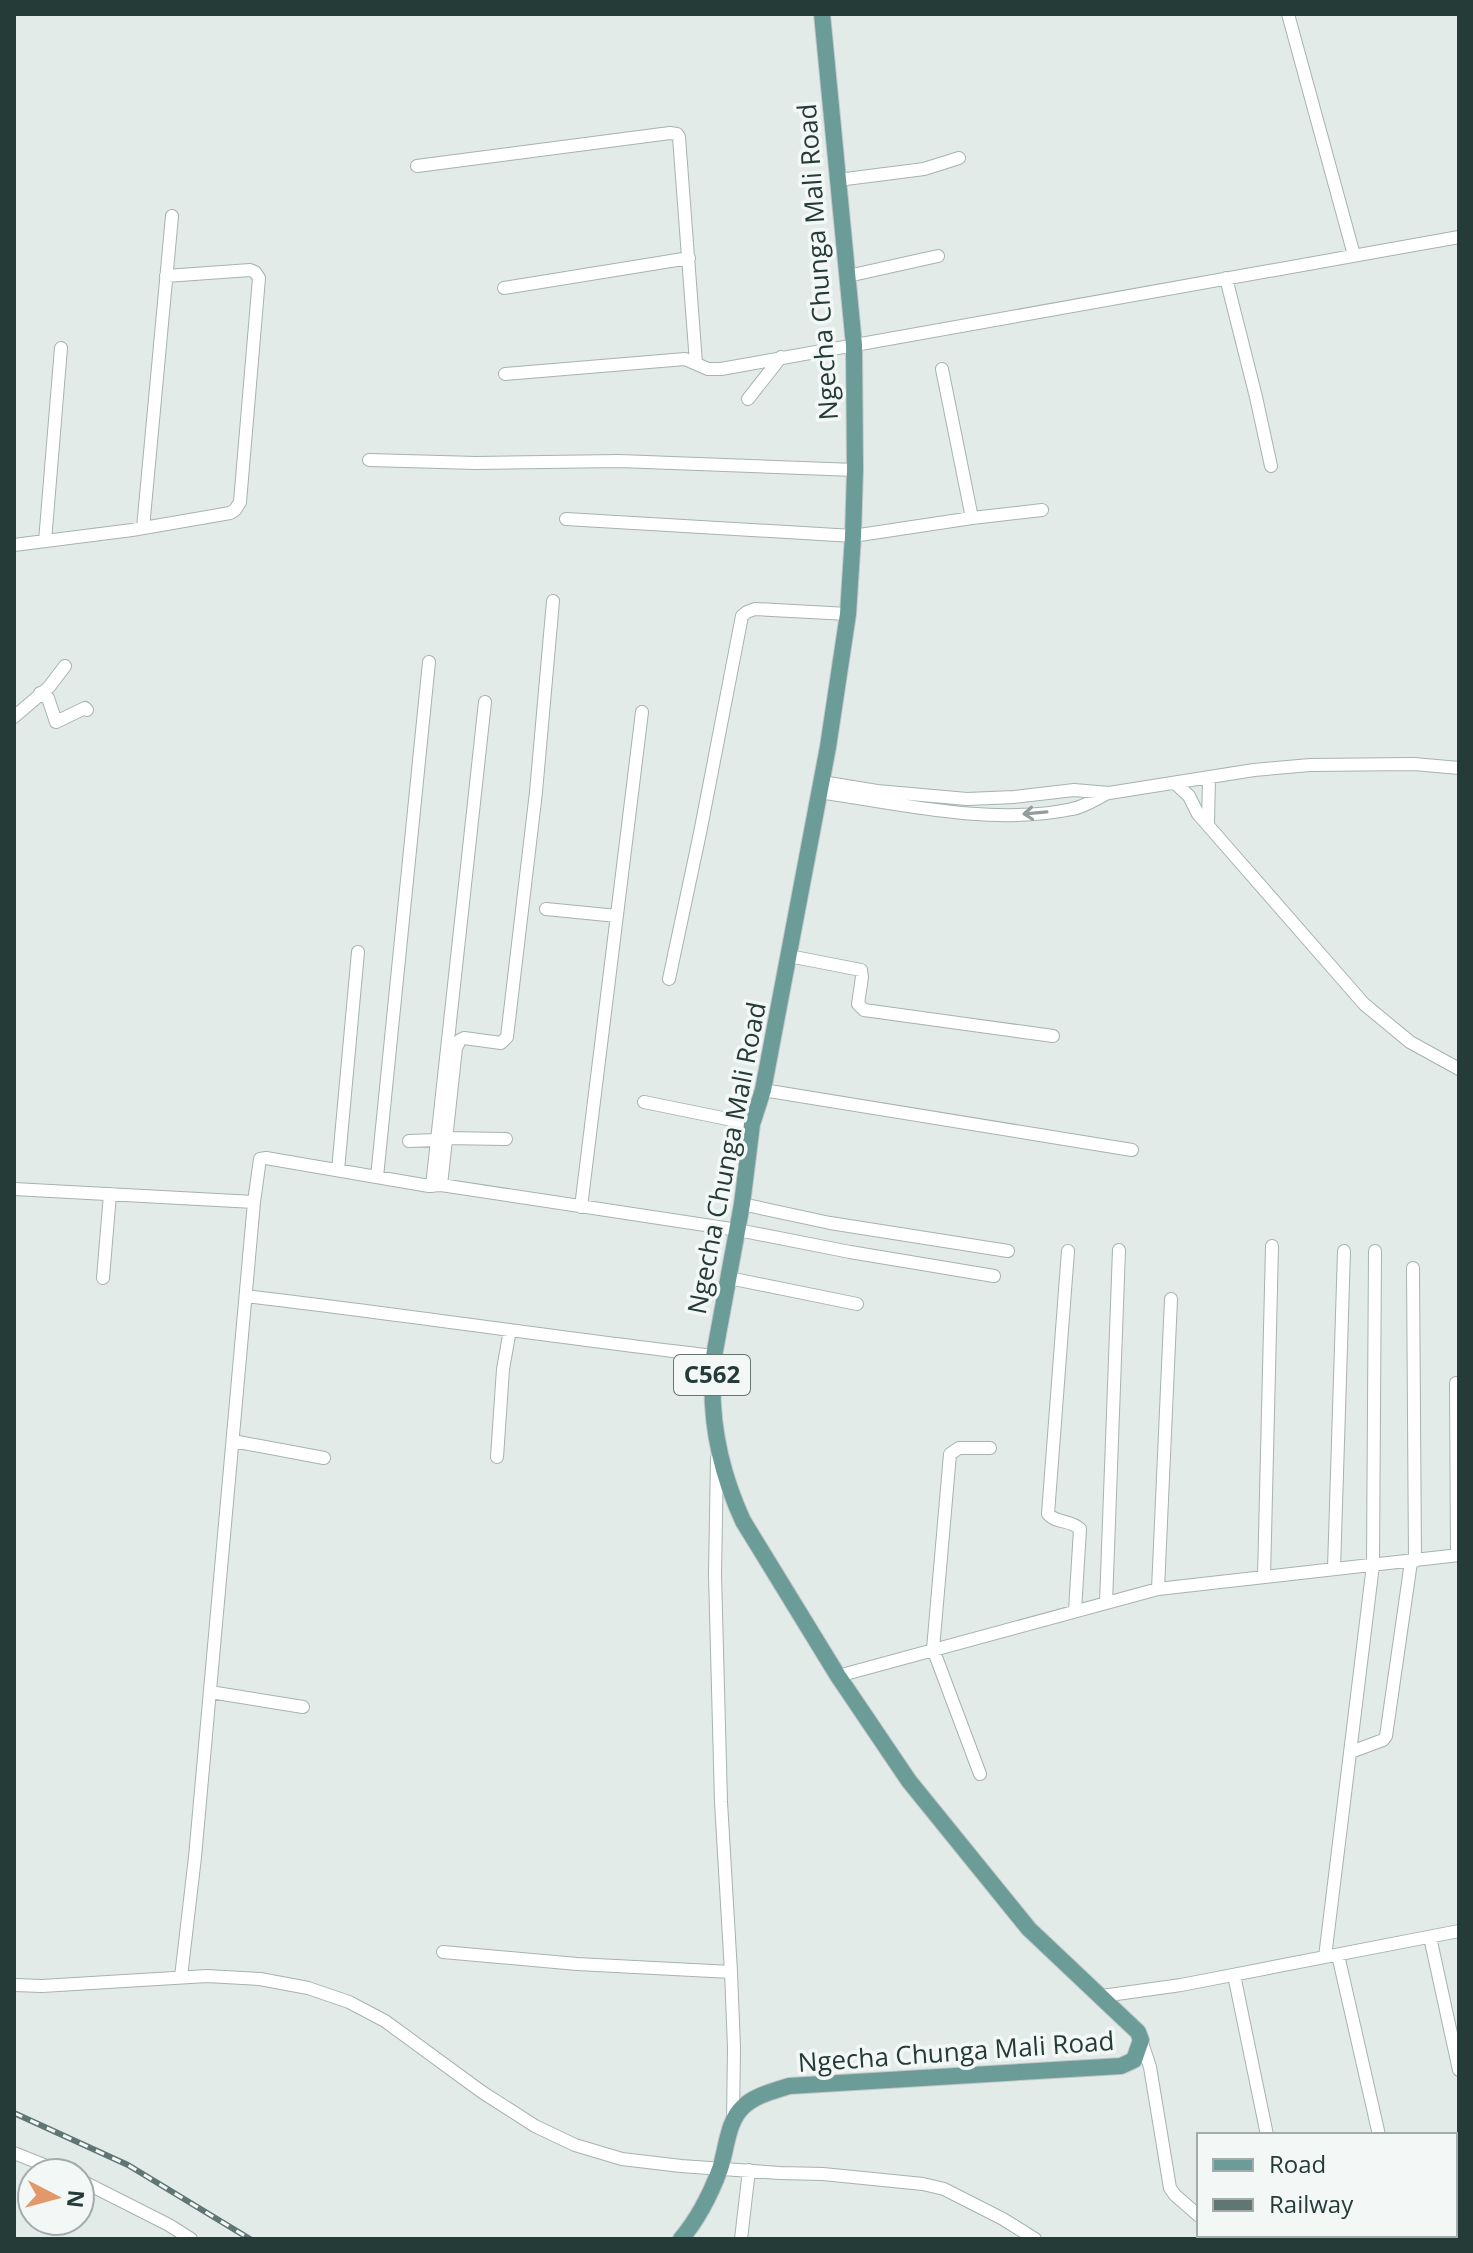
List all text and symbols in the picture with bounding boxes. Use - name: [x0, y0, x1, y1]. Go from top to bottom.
- street label: Ngecha Chunga Mali Road: [788, 103, 846, 422]
- one-way arrow: [1022, 806, 1049, 821]
- street label: Ngecha Chunga Mali Road: [678, 999, 774, 1317]
- road number: C562: [674, 1355, 750, 1395]
- street label: Ngecha Chunga Mali Road: [796, 2022, 1115, 2080]
- legend: [1197, 2133, 1457, 2237]
- text: Road: [1269, 2147, 1326, 2180]
- north arrow: [16, 2157, 96, 2237]
- text: Railway: [1269, 2187, 1354, 2220]
- text: N: [61, 2189, 93, 2210]

